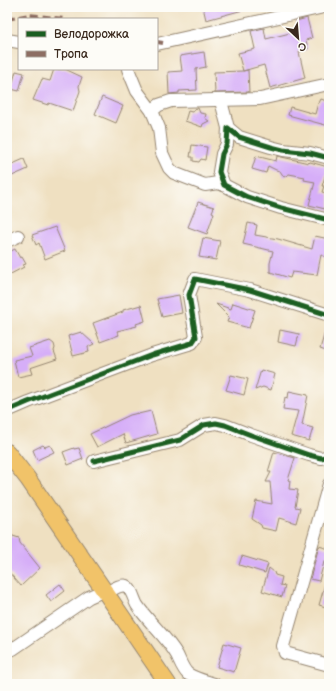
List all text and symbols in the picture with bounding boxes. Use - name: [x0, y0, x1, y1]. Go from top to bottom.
- legend: [18, 18, 158, 70]
- north arrow: [278, 18, 318, 58]
- text: Велодорожка: [54, 27, 129, 42]
- text: С: [296, 39, 308, 54]
- text: Тропа: [54, 47, 88, 62]

